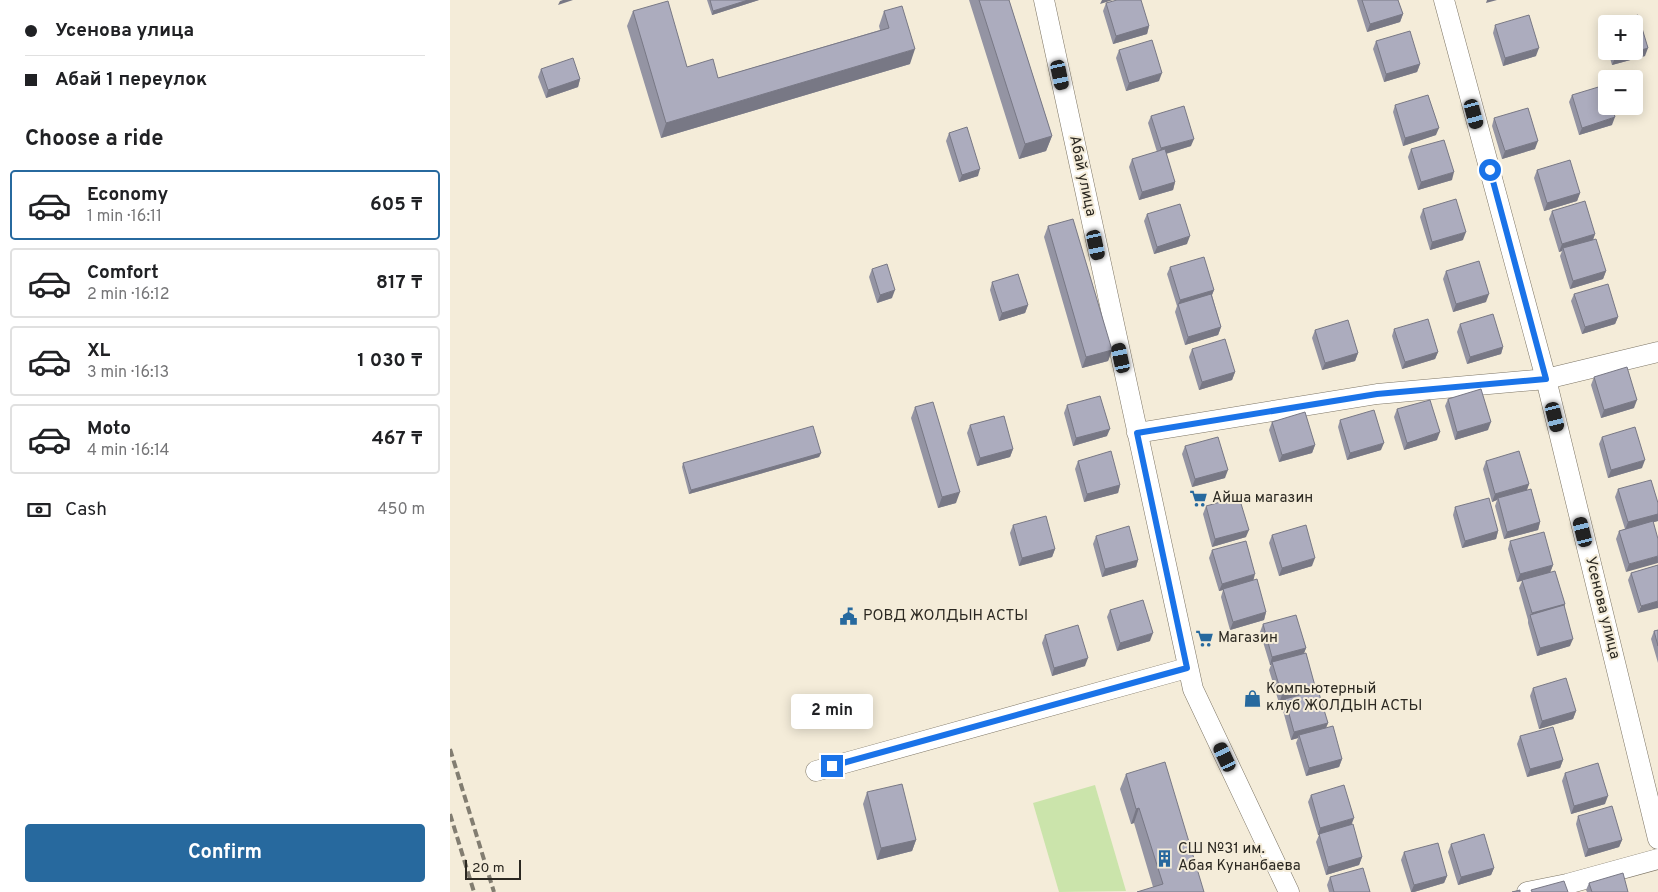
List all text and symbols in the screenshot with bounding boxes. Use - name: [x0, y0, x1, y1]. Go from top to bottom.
- map controls: [1598, 15, 1643, 115]
- button: +: [1598, 15, 1643, 60]
- text: Усенова улица: [55, 19, 194, 43]
- car: [1049, 59, 1070, 91]
- text: Абай 1 переулок: [55, 68, 207, 92]
- button: −: [1598, 70, 1643, 115]
- car: [1462, 98, 1485, 130]
- text: Choose a ride: [25, 126, 163, 153]
- street label: Абай улица: [1064, 134, 1100, 218]
- route start: [1479, 159, 1501, 181]
- icon: car: [27, 183, 72, 228]
- text: Economy: [87, 183, 168, 207]
- text: 605 ₸: [370, 193, 423, 217]
- text: 1 min · 16:11: [87, 207, 162, 227]
- car: [1085, 229, 1106, 261]
- icon: car: [27, 261, 72, 306]
- text: Comfort: [87, 261, 159, 285]
- text: 817 ₸: [376, 271, 423, 295]
- text: 2 min · 16:12: [87, 285, 170, 305]
- icon: car: [27, 339, 72, 384]
- text: XL: [87, 339, 110, 363]
- car: [1110, 342, 1131, 374]
- text: 1 030 ₸: [357, 349, 423, 373]
- text: 3 min · 16:13: [87, 363, 169, 383]
- car: [1544, 401, 1565, 433]
- icon: car: [27, 417, 72, 462]
- text: Moto: [87, 417, 131, 441]
- text: 467 ₸: [372, 427, 423, 451]
- text: 4 min · 16:14: [87, 441, 170, 461]
- supermarket icon: Айша магазин: [1188, 488, 1208, 508]
- place label: Айша магазин: [1212, 489, 1313, 508]
- icon: cash: [25, 496, 53, 524]
- text: Cash: [65, 498, 107, 522]
- text: 450 m: [378, 500, 425, 520]
- car: [1572, 516, 1593, 548]
- street label: Усенова улица: [1580, 555, 1624, 661]
- public building icon: РОВД ЖОЛДЫН АСТЫ: [839, 606, 859, 626]
- place label: РОВД ЖОЛДЫН АСТЫ: [863, 607, 1028, 626]
- supermarket icon: Магазин: [1194, 628, 1214, 648]
- place label: Магазин: [1218, 629, 1278, 648]
- place label: Компьютерный клуб ЖОЛДЫН АСТЫ: [1266, 680, 1422, 716]
- shop icon: Компьютерный клуб ЖОЛДЫН АСТЫ: [1242, 688, 1262, 708]
- callout: 2 min: [791, 694, 873, 728]
- text: 2 min: [811, 701, 853, 721]
- car: [1211, 740, 1238, 774]
- route end: [821, 755, 843, 777]
- button: Confirm: [25, 824, 425, 882]
- place label: СШ №31 им. Абая Кунанбаева: [1178, 840, 1301, 876]
- building icon: СШ №31 им. Абая Кунанбаева: [1154, 848, 1174, 868]
- scale bar: [465, 857, 521, 880]
- text: 20 m: [472, 860, 505, 877]

